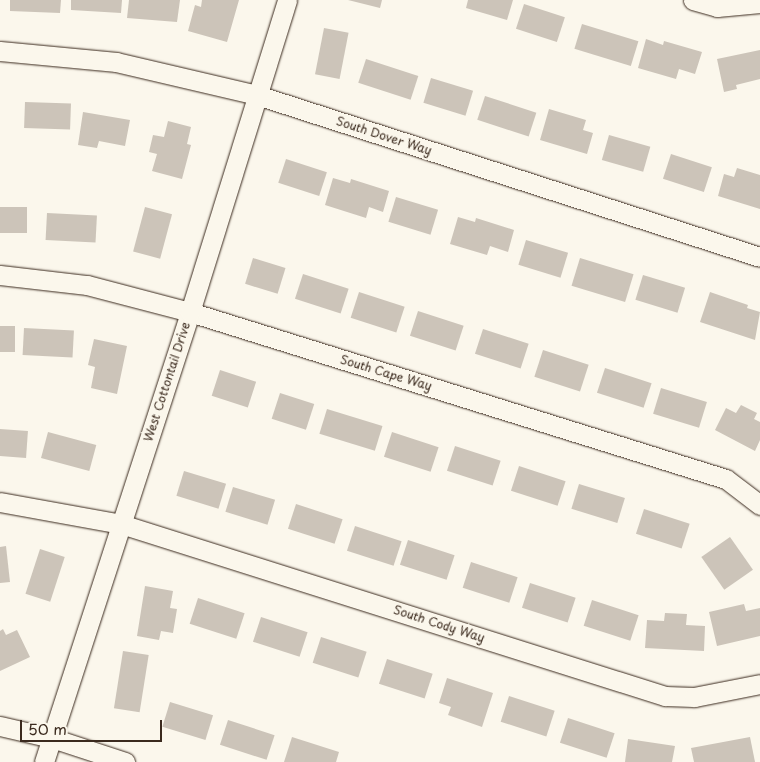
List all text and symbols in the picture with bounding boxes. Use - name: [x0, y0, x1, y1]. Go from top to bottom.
- street label: South Dover Way: [334, 114, 434, 158]
- street label: West Cottontail Drive: [141, 320, 193, 444]
- street label: South Cape Way: [338, 352, 434, 394]
- street label: South Cody Way: [391, 602, 487, 646]
- scale bar: [22, 710, 165, 742]
- text: 50 m: [28, 717, 67, 740]

